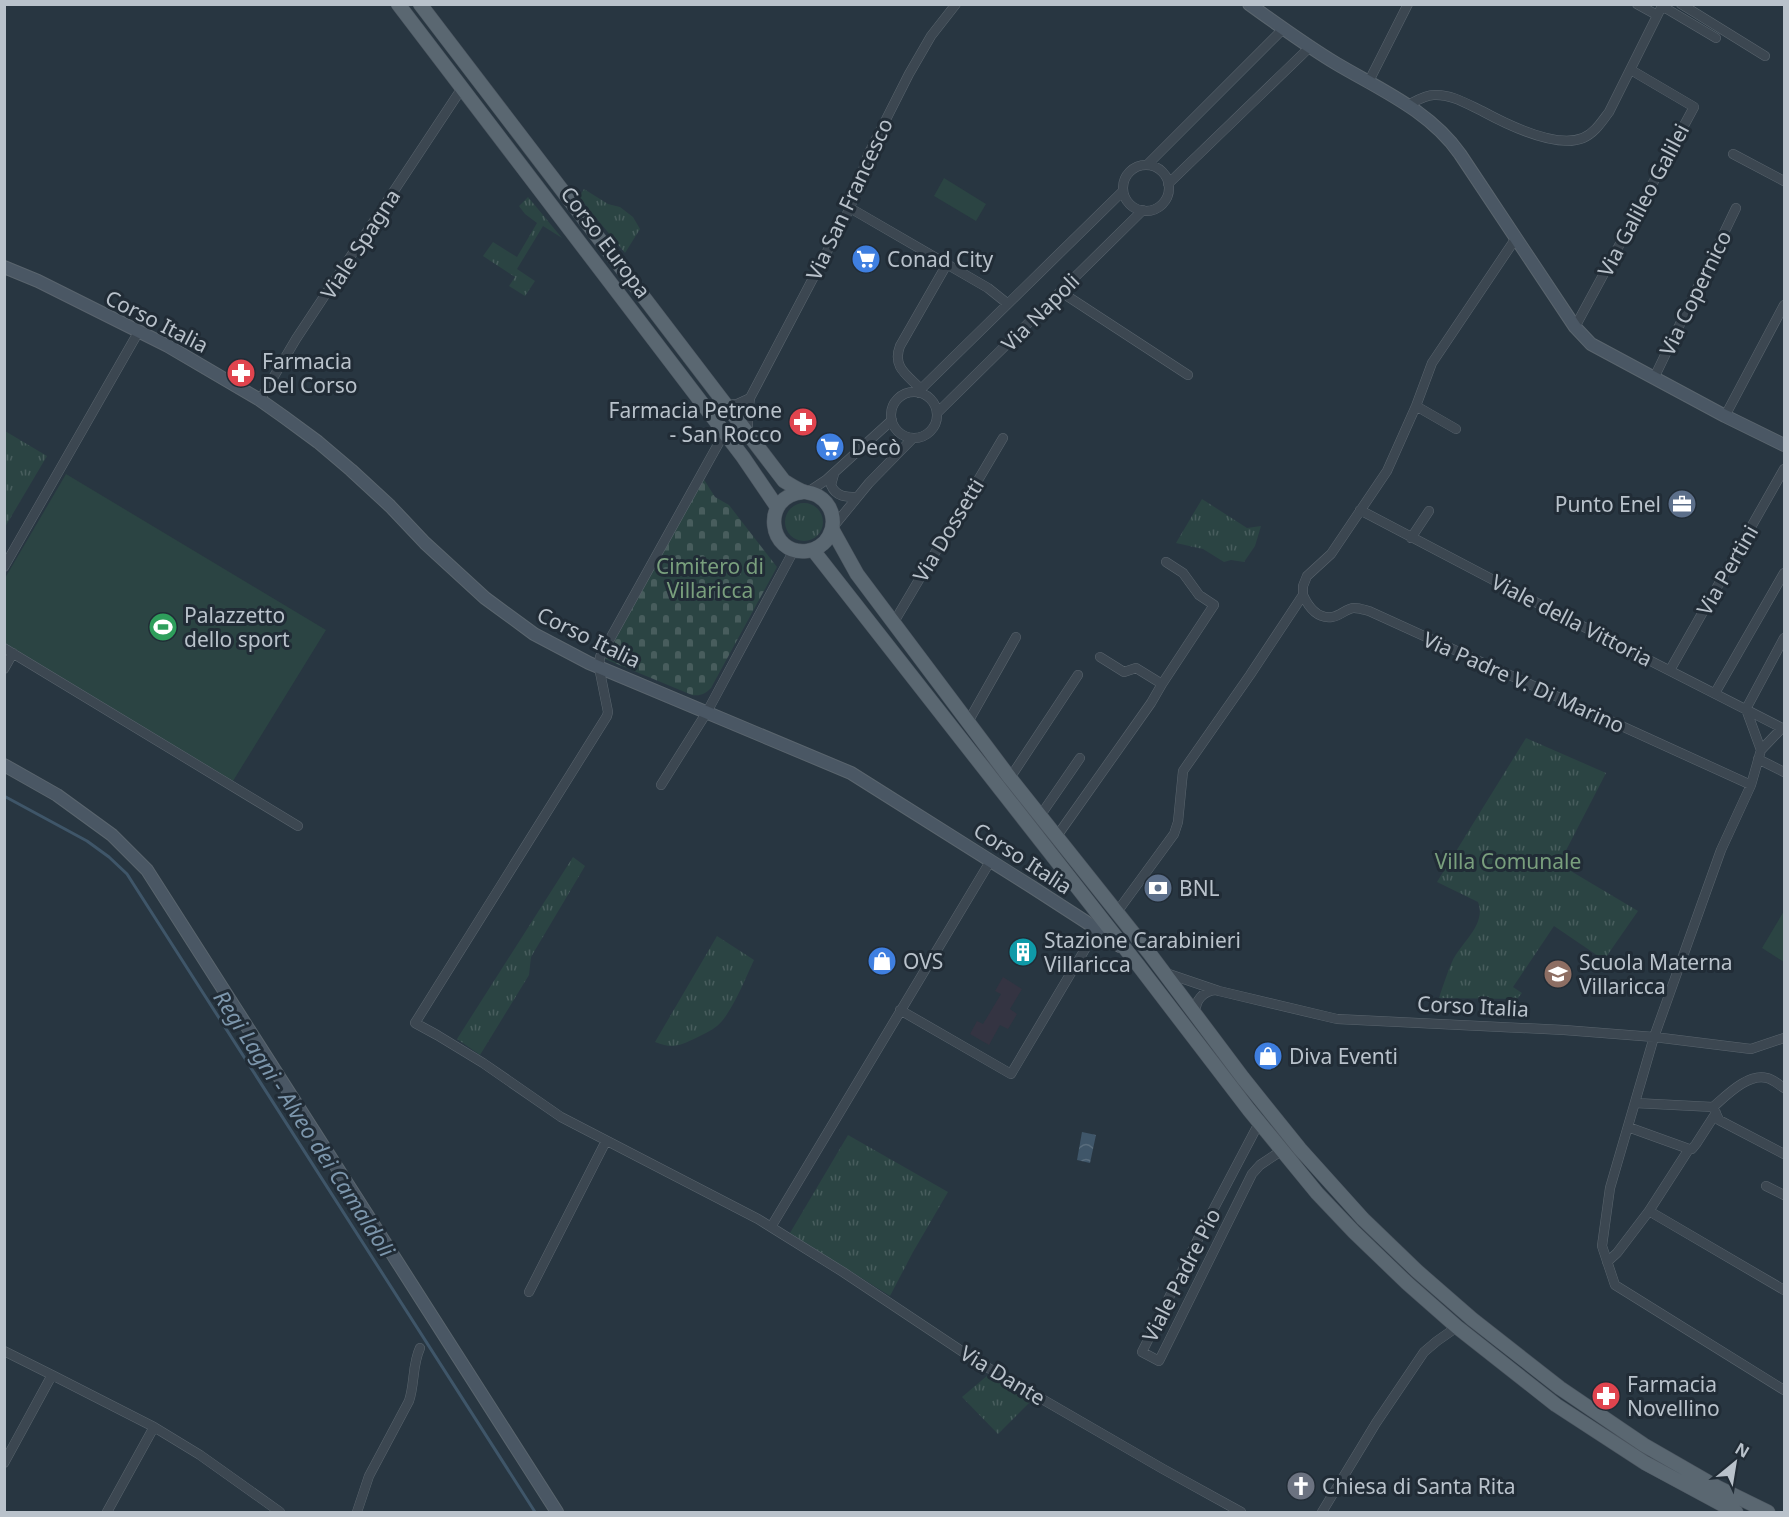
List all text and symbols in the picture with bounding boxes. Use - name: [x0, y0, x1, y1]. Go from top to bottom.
- street label: Via San Francesco: [799, 113, 899, 285]
- street label: Via Galileo Galilei: [1591, 119, 1695, 281]
- street label: Corso Europa: [555, 180, 657, 304]
- street label: Viale Spagna: [314, 183, 406, 305]
- street label: Via Copernico: [1653, 226, 1737, 360]
- supermarket icon: Conad City: [850, 243, 882, 275]
- place label: Conad City: [887, 245, 993, 273]
- street label: Via Napoli: [995, 267, 1085, 357]
- street label: Corso Italia: [101, 283, 213, 359]
- place label: Farmacia Del Corso: [262, 347, 357, 399]
- pharmacy icon: Farmacia Del Corso: [225, 357, 257, 389]
- place label: Farmacia Petrone - San Rocco: [609, 396, 782, 448]
- pharmacy icon: Farmacia Petrone - San Rocco: [787, 406, 819, 438]
- supermarket icon: Decò: [814, 431, 846, 463]
- place label: Decò: [851, 433, 901, 461]
- street label: Via Dossetti: [906, 473, 990, 587]
- office icon: Punto Enel: [1666, 488, 1698, 520]
- place label: Punto Enel: [1555, 490, 1661, 518]
- street label: Via Pertini: [1690, 520, 1764, 620]
- park label: Cimitero di Villaricca: [656, 552, 764, 604]
- street label: Viale della Vittoria: [1487, 567, 1657, 673]
- street label: Corso Italia: [533, 600, 645, 674]
- place label: Palazzetto dello sport: [184, 601, 290, 653]
- sports icon: Palazzetto dello sport: [147, 611, 179, 643]
- street label: Via Padre V. Di Marino: [1419, 625, 1629, 739]
- street label: Corso Italia: [968, 816, 1078, 900]
- park label: Villa Comunale: [1435, 847, 1581, 875]
- bank icon: BNL: [1142, 872, 1174, 904]
- place label: BNL: [1179, 874, 1220, 902]
- place label: Stazione Carabinieri Villaricca: [1044, 926, 1241, 978]
- building icon: Stazione Carabinieri Villaricca: [1007, 936, 1039, 968]
- shop icon: OVS: [866, 945, 898, 977]
- place label: OVS: [903, 947, 943, 975]
- place label: Scuola Materna Villaricca: [1579, 948, 1733, 1000]
- school or university icon: Scuola Materna Villaricca: [1542, 958, 1574, 990]
- water label: Regi Lagni - Alveo dei Camaldoli: [207, 984, 403, 1262]
- street label: Corso Italia: [1416, 989, 1530, 1023]
- shop icon: Diva Eventi: [1252, 1040, 1284, 1072]
- place label: Diva Eventi: [1289, 1042, 1398, 1070]
- street label: Viale Padre Pio: [1135, 1203, 1227, 1347]
- street label: Via Dante: [955, 1339, 1051, 1411]
- place label: Farmacia Novellino: [1627, 1370, 1720, 1422]
- pharmacy icon: Farmacia Novellino: [1590, 1380, 1622, 1412]
- north arrow: [1705, 1433, 1765, 1493]
- text: N: [1731, 1437, 1754, 1463]
- church icon: Chiesa di Santa Rita: [1285, 1470, 1317, 1502]
- place label: Chiesa di Santa Rita: [1322, 1472, 1516, 1500]

